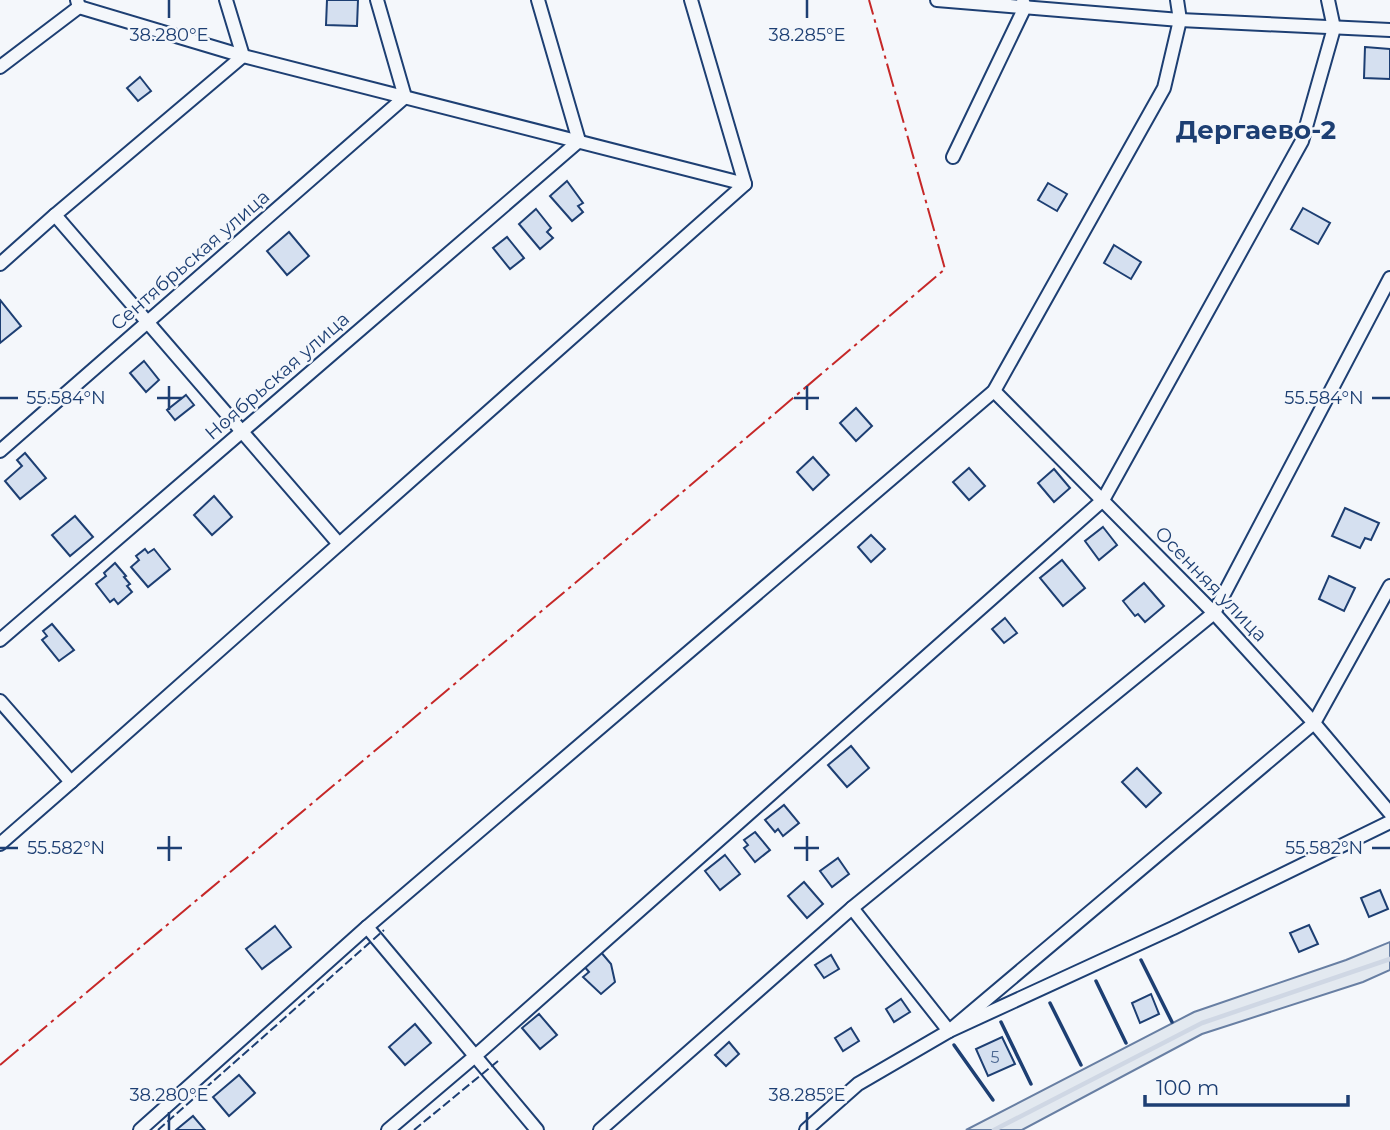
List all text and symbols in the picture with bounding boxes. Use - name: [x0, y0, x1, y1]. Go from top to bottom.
- text: 38.280°E: [129, 24, 209, 46]
- text: 38.285°E: [768, 24, 846, 46]
- district label: Дергаево-2: [1176, 114, 1336, 146]
- street label: Сентябрьская улица: [106, 185, 274, 335]
- street label: Ноябрьская улица: [200, 307, 354, 445]
- text: 55.584°N: [26, 387, 106, 409]
- text: 55.584°N: [1284, 387, 1364, 409]
- street label: Осенняя улица: [1150, 522, 1272, 646]
- text: 55.582°N: [27, 837, 105, 859]
- text: 55.582°N: [1285, 837, 1363, 859]
- house number: 5: [990, 1048, 1000, 1067]
- scale bar: [1145, 1064, 1348, 1108]
- text: 100 m: [1156, 1075, 1219, 1100]
- text: 38.280°E: [129, 1084, 209, 1106]
- text: 38.285°E: [768, 1084, 846, 1106]

